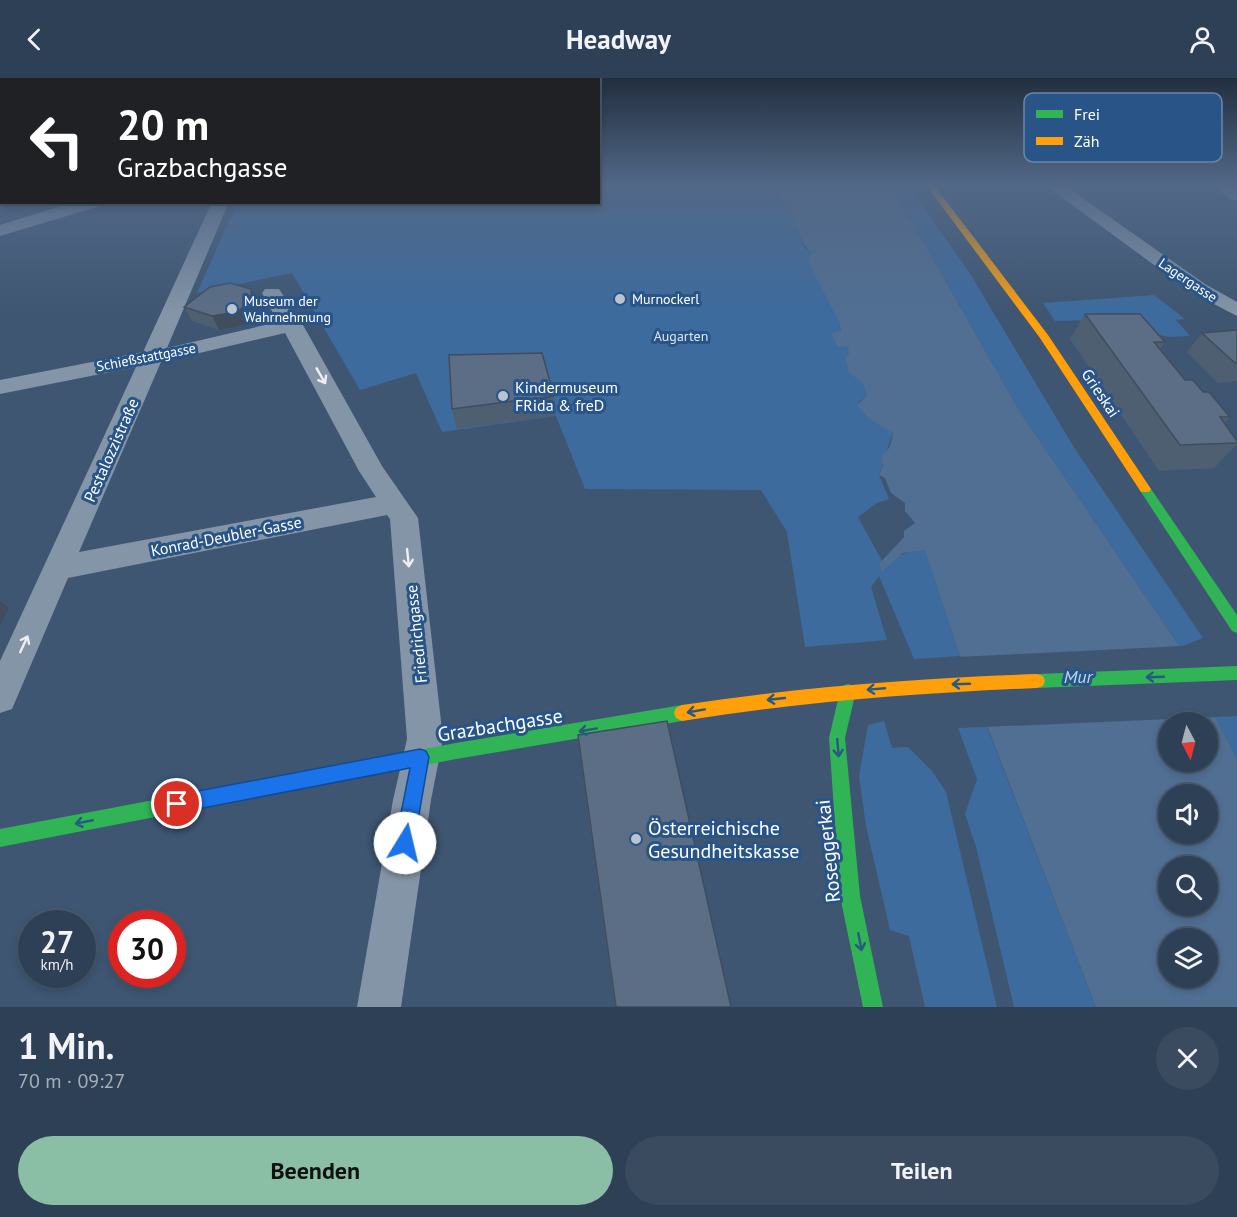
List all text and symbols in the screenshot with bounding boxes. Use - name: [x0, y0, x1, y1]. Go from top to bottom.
- text: Headway: [566, 22, 671, 56]
- icon: back: [18, 23, 51, 56]
- icon: person: [1186, 23, 1219, 56]
- legend: [1024, 93, 1222, 162]
- text: 20 m: [117, 97, 209, 152]
- icon: left: [18, 102, 96, 180]
- text: Frei: [1074, 104, 1100, 124]
- text: Zäh: [1074, 131, 1099, 151]
- text: Grazbachgasse: [117, 150, 287, 184]
- street label: Lagergasse: [1155, 254, 1221, 306]
- place label: Murnockerl: [632, 290, 699, 308]
- place label: Museum der Wahrnehmung: [244, 292, 331, 326]
- marker: Murnockerl: [613, 292, 627, 306]
- marker: Museum der Wahrnehmung: [225, 302, 239, 316]
- park label: Augarten: [654, 327, 708, 345]
- street label: Schießstattgasse: [95, 339, 197, 375]
- street label: Grieskai: [1078, 365, 1124, 421]
- one-way arrow: [315, 367, 327, 384]
- place label: Kindermuseum FRida & freD: [515, 377, 618, 415]
- marker: Kindermuseum FRida & freD: [496, 389, 510, 403]
- street label: Pestalozzistraße: [79, 395, 143, 505]
- street label: Konrad-Deubler-Gasse: [149, 512, 303, 560]
- one-way arrow: [403, 548, 414, 568]
- street label: Friedrichgasse: [401, 584, 431, 684]
- one-way arrow: [19, 636, 31, 654]
- water label: Mur: [1064, 665, 1093, 688]
- one-way arrow: [1146, 671, 1166, 682]
- one-way arrow: [951, 678, 971, 689]
- one-way arrow: [866, 684, 886, 695]
- one-way arrow: [767, 694, 787, 705]
- street label: Grazbachgasse: [436, 702, 564, 748]
- one-way arrow: [686, 706, 706, 717]
- north arrow: [1158, 712, 1218, 772]
- map controls: [1158, 712, 1218, 988]
- one-way arrow: [578, 725, 598, 736]
- one-way arrow: [833, 738, 844, 757]
- pin: [151, 778, 202, 829]
- button: sound: [1158, 784, 1218, 844]
- icon: arrive: [160, 787, 193, 820]
- street label: Roseggerkai: [810, 798, 846, 904]
- position arrow: [373, 811, 437, 875]
- place label: Österreichische Gesundheitskasse: [648, 815, 799, 864]
- one-way arrow: [74, 817, 94, 828]
- marker: Österreichische Gesundheitskasse: [629, 832, 643, 846]
- button: search: [1158, 856, 1218, 916]
- speed limit sign: 30: [108, 910, 186, 988]
- text: 27: [40, 922, 74, 961]
- button: layers: [1158, 928, 1218, 988]
- one-way arrow: [855, 931, 866, 951]
- text: km/h: [41, 955, 73, 974]
- text: 1 Min.: [18, 1022, 114, 1069]
- button: close: [1156, 1027, 1219, 1090]
- text: 70 m · 09:27: [18, 1068, 125, 1094]
- button: Beenden: [18, 1136, 613, 1205]
- button: Teilen: [625, 1136, 1219, 1205]

